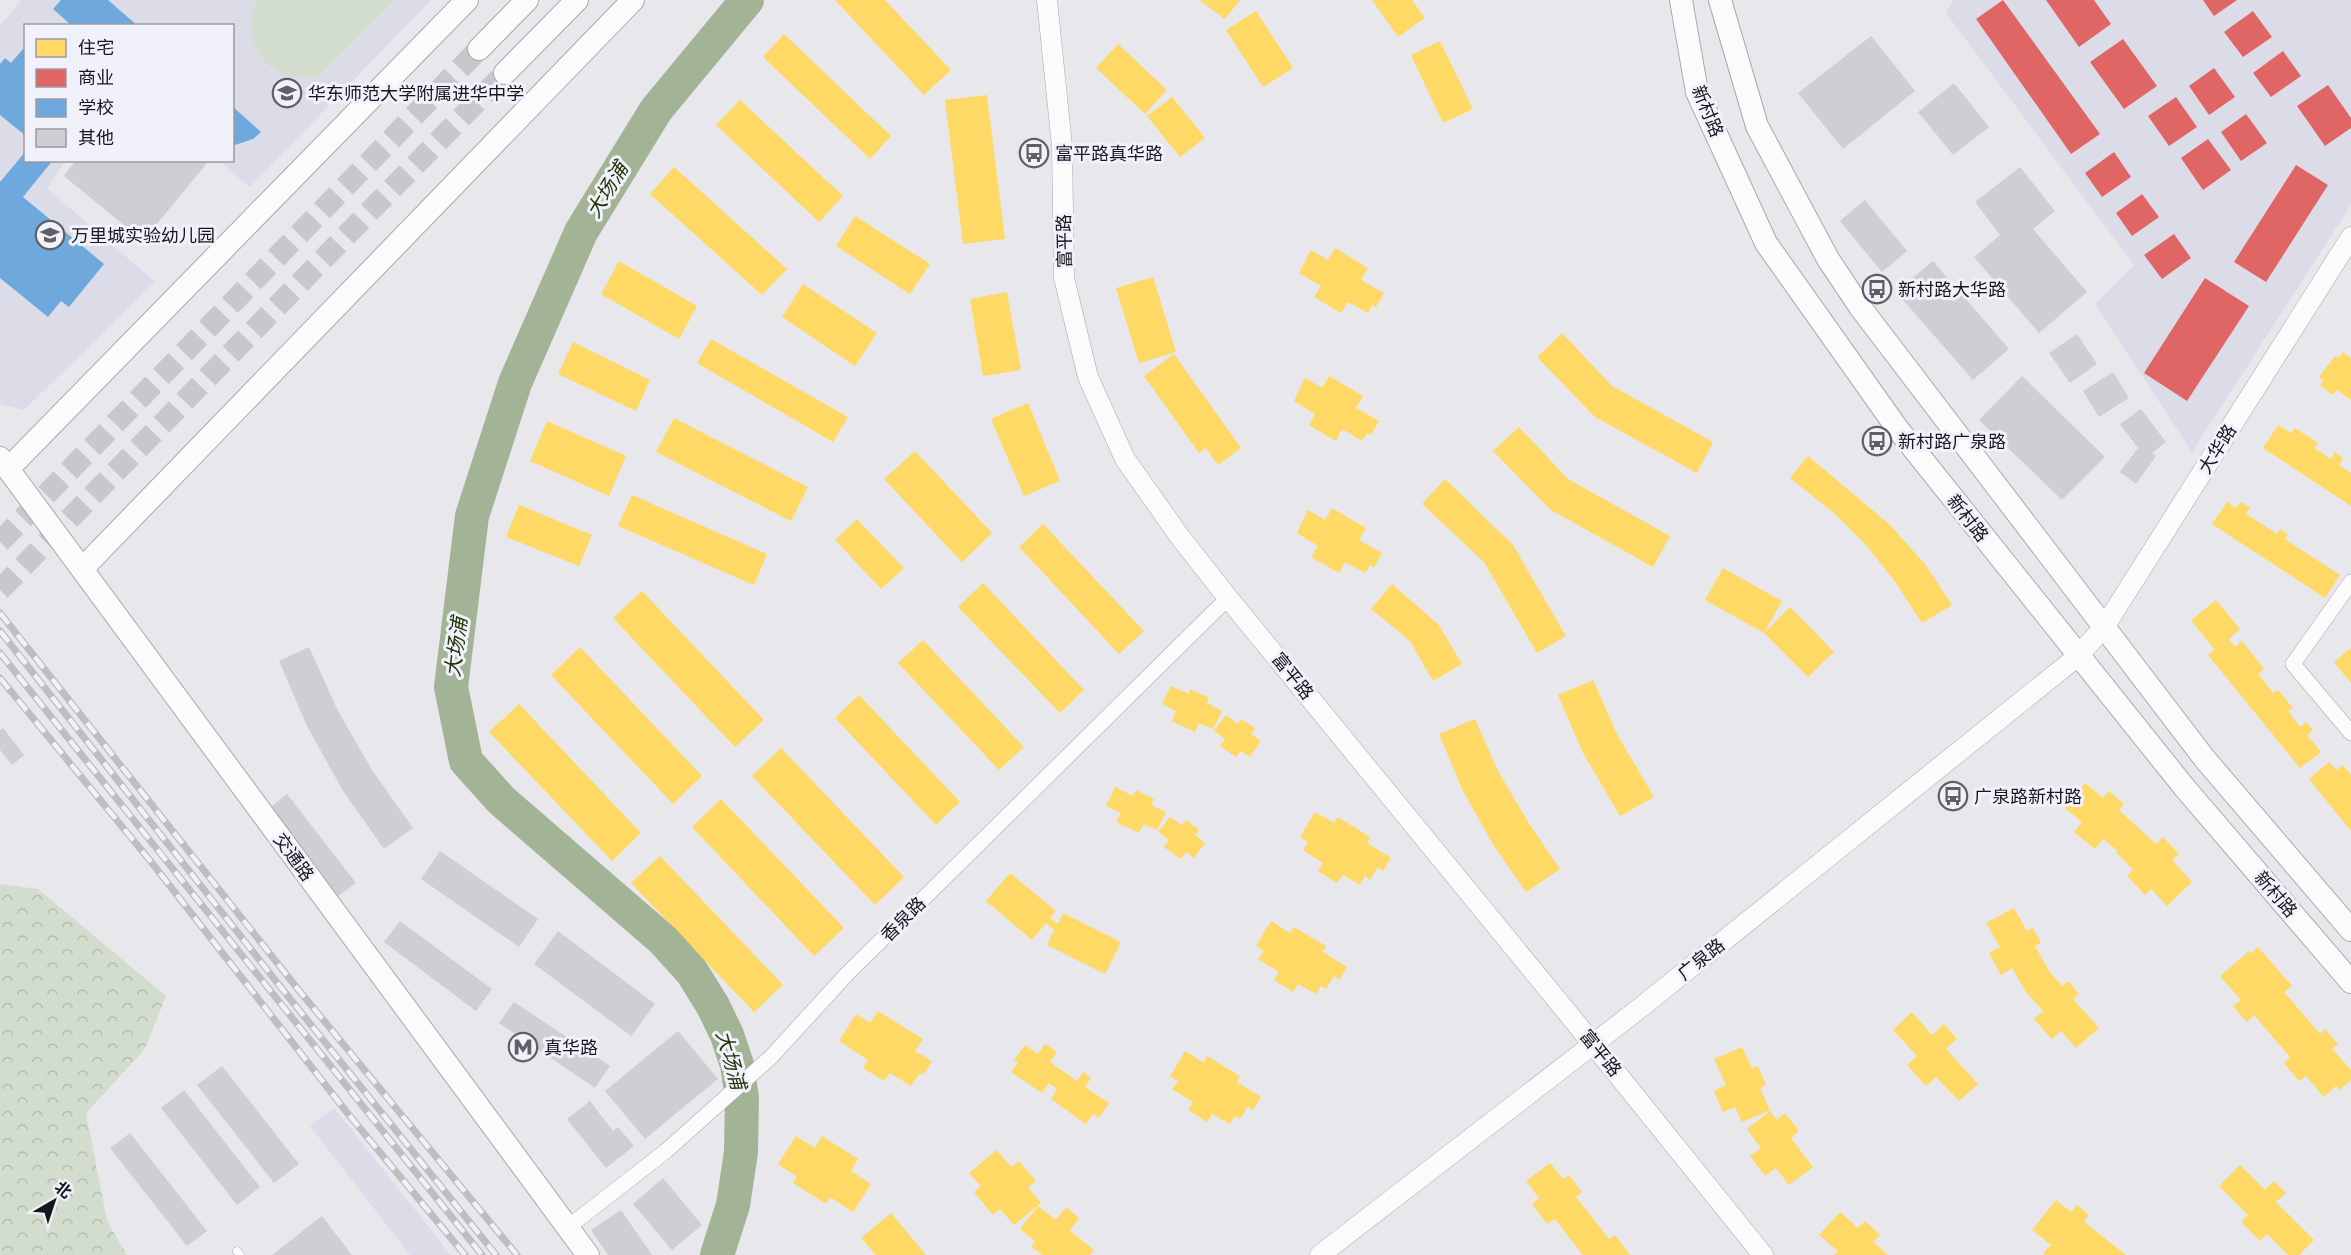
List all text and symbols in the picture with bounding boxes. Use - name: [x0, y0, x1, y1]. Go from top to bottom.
- legend: [24, 24, 234, 162]
- text: 住宅: [78, 37, 114, 58]
- text: 商业: [78, 67, 114, 88]
- school or university icon: 华东师范大学附属进华中学: [271, 77, 303, 109]
- street label: 新村路: [1688, 82, 1728, 140]
- place label: 华东师范大学附属进华中学: [308, 83, 524, 104]
- text: 学校: [78, 97, 114, 118]
- text: 其他: [78, 127, 114, 148]
- bus stop icon: 富平路真华路: [1018, 137, 1050, 169]
- place label: 富平路真华路: [1055, 143, 1163, 164]
- water label: 大场浦: [581, 156, 634, 222]
- street label: 富平路: [1053, 214, 1075, 268]
- school or university icon: 万里城实验幼儿园: [34, 219, 66, 251]
- place label: 万里城实验幼儿园: [71, 225, 215, 246]
- bus stop icon: 新村路大华路: [1861, 273, 1893, 305]
- place label: 新村路大华路: [1898, 279, 2006, 300]
- street label: 大华路: [2194, 421, 2240, 477]
- bus stop icon: 新村路广泉路: [1861, 425, 1893, 457]
- place label: 新村路广泉路: [1898, 431, 2006, 452]
- street label: 新村路: [1943, 490, 1993, 546]
- water label: 大场浦: [440, 613, 472, 678]
- street label: 富平路: [1268, 648, 1318, 704]
- bus stop icon: 广泉路新村路: [1937, 780, 1969, 812]
- place label: 广泉路新村路: [1974, 786, 2082, 807]
- street label: 交通路: [270, 829, 318, 885]
- street label: 新村路: [2250, 867, 2302, 921]
- street label: 香泉路: [876, 892, 930, 946]
- street label: 广泉路: [1673, 934, 1729, 984]
- street label: 富平路: [1576, 1025, 1626, 1081]
- water label: 大场浦: [711, 1028, 752, 1095]
- metro station icon: 真华路: [507, 1031, 539, 1063]
- place label: 真华路: [544, 1037, 598, 1058]
- north arrow: [24, 1171, 84, 1231]
- text: 北: [51, 1177, 75, 1202]

